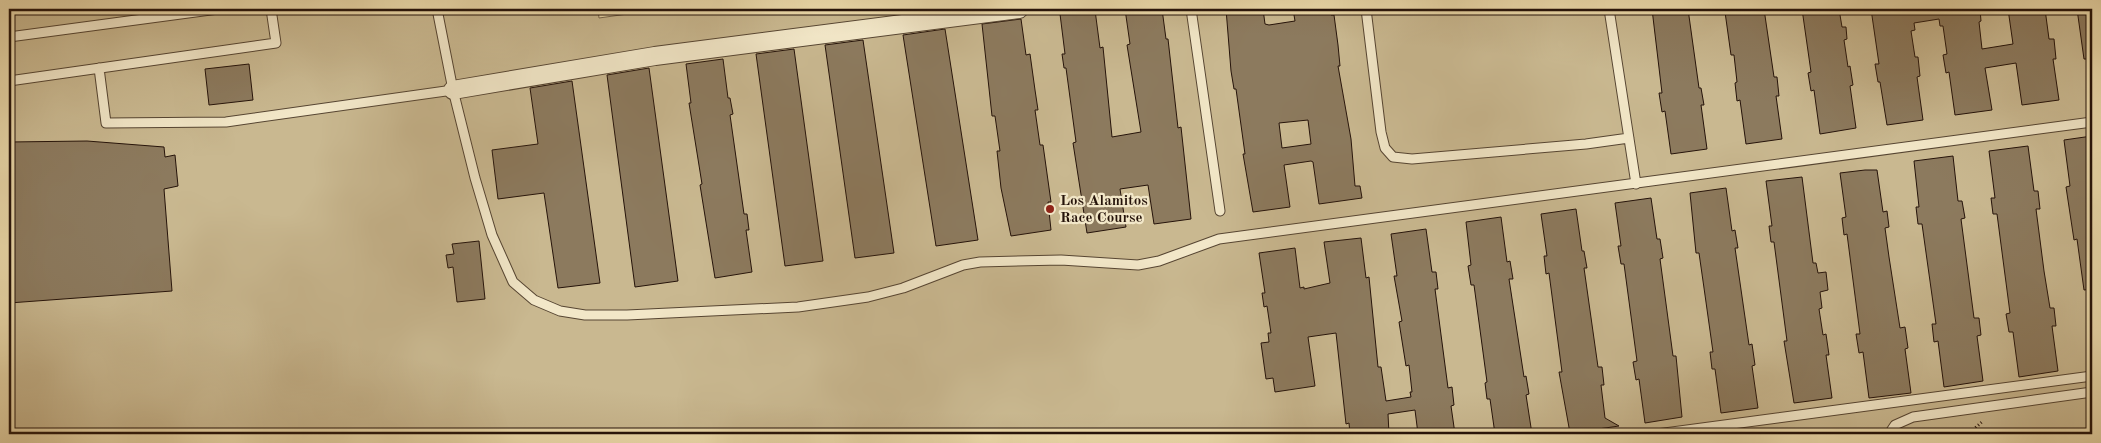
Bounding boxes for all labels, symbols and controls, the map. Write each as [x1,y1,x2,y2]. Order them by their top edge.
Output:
place label: Los Alamitos Race Course [1060,194,1148,226]
marker: Los Alamitos Race Course [1044,203,1056,215]

